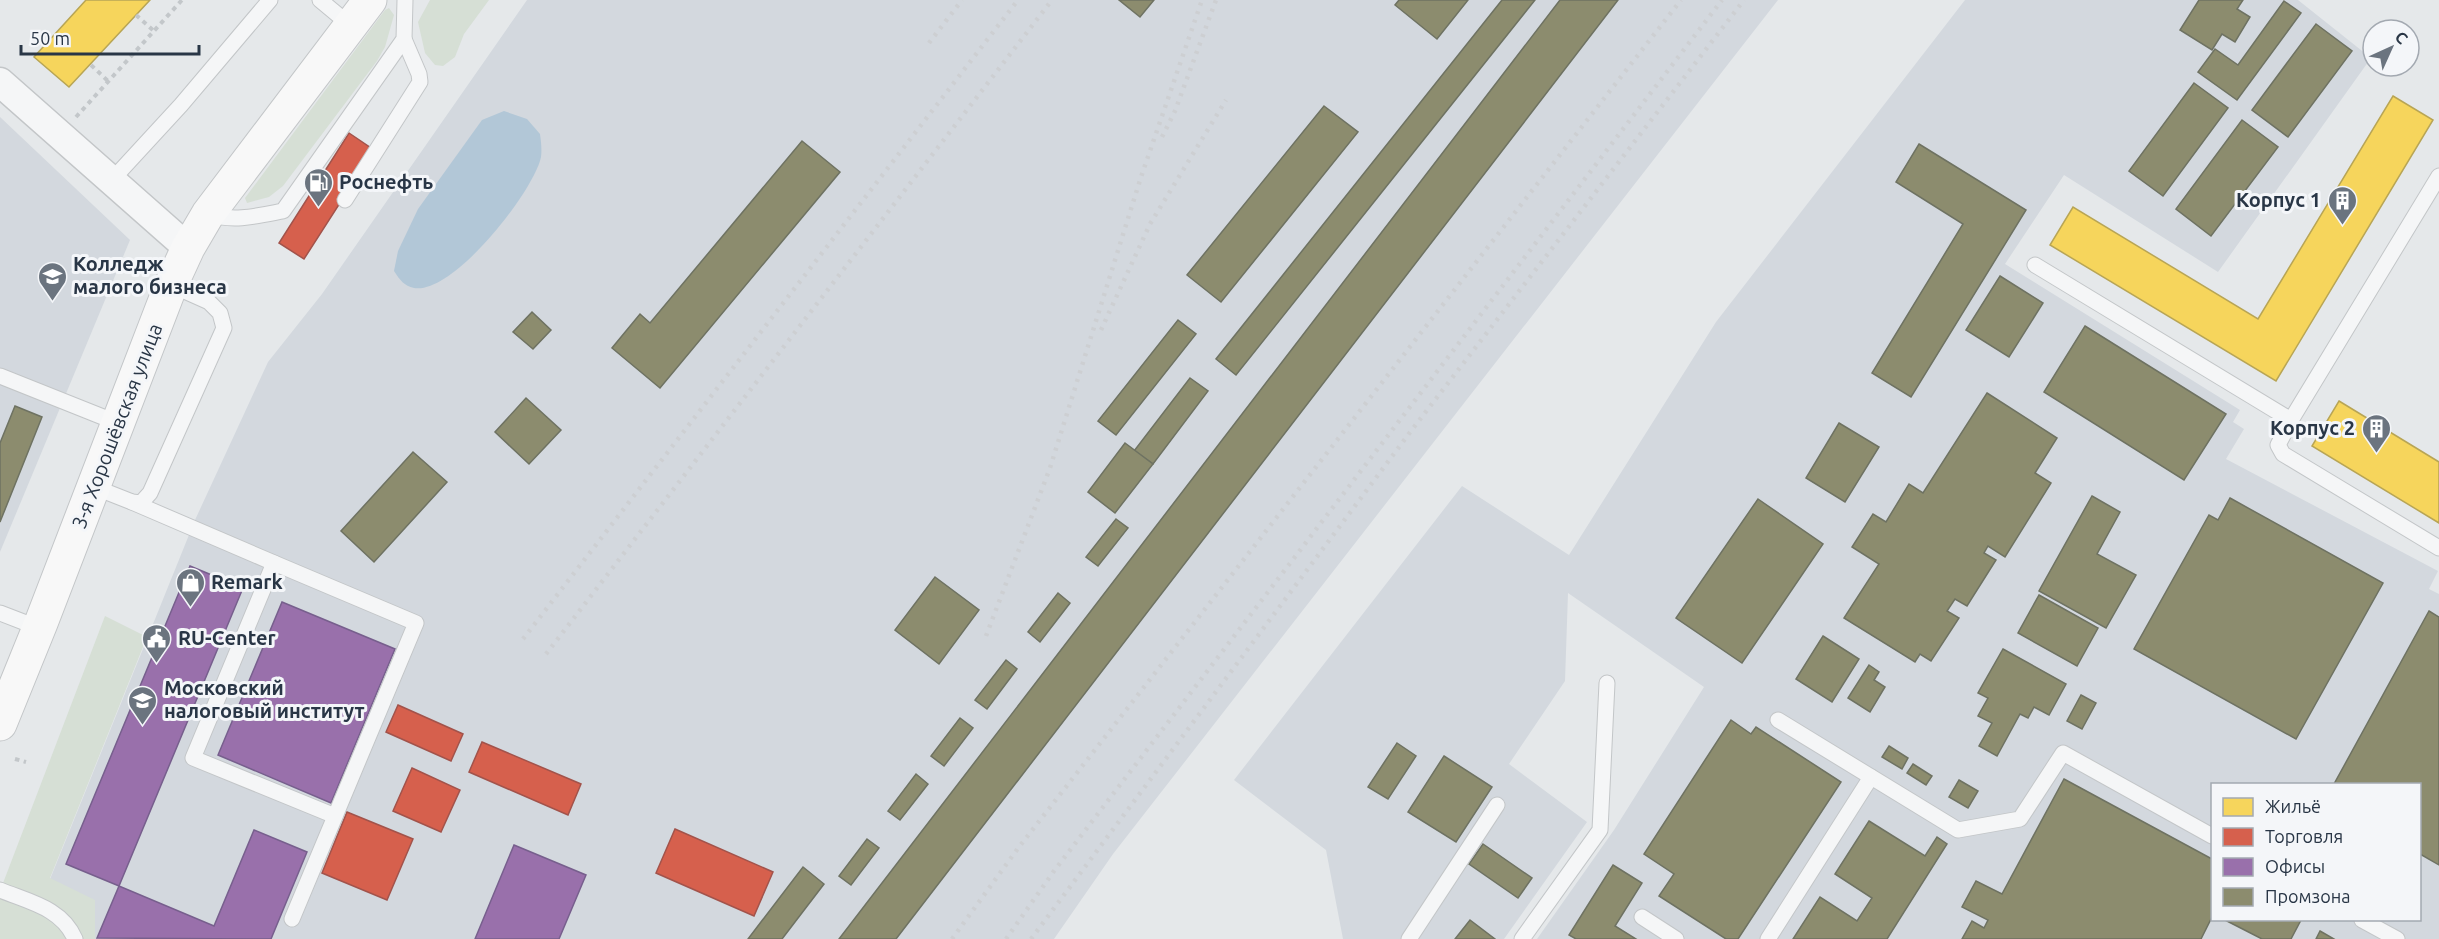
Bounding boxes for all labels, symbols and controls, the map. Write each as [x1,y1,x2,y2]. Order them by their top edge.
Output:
scale bar [21,18,200,56]
north arrow [2361,18,2421,78]
text: С [2392,27,2412,47]
text: 50 m [30,28,70,48]
fuel station icon: Роснефть [302,166,334,208]
place label: Роснефть [339,170,433,193]
building icon: Корпус 1 [2326,184,2358,226]
place label: Корпус 1 [2236,188,2321,211]
place label: Колледж малого бизнеса [73,252,227,298]
school or university icon: Колледж малого бизнеса [36,260,68,302]
street label: 3-я Хорошёвская улица [67,320,166,532]
building icon: Корпус 2 [2360,412,2392,454]
place label: Корпус 2 [2270,416,2355,439]
shop icon: Remark [174,566,206,608]
place label: Remark [211,570,283,593]
public building icon: RU-Center [141,622,173,664]
place label: RU-Center [178,626,277,649]
place label: Московский налоговый институт [164,676,365,722]
school or university icon: Московский налоговый институт [127,684,159,726]
legend [2211,783,2421,921]
text: Жильё [2265,796,2321,816]
text: Торговля [2265,826,2343,846]
text: Офисы [2265,856,2325,876]
text: Промзона [2265,886,2350,906]

